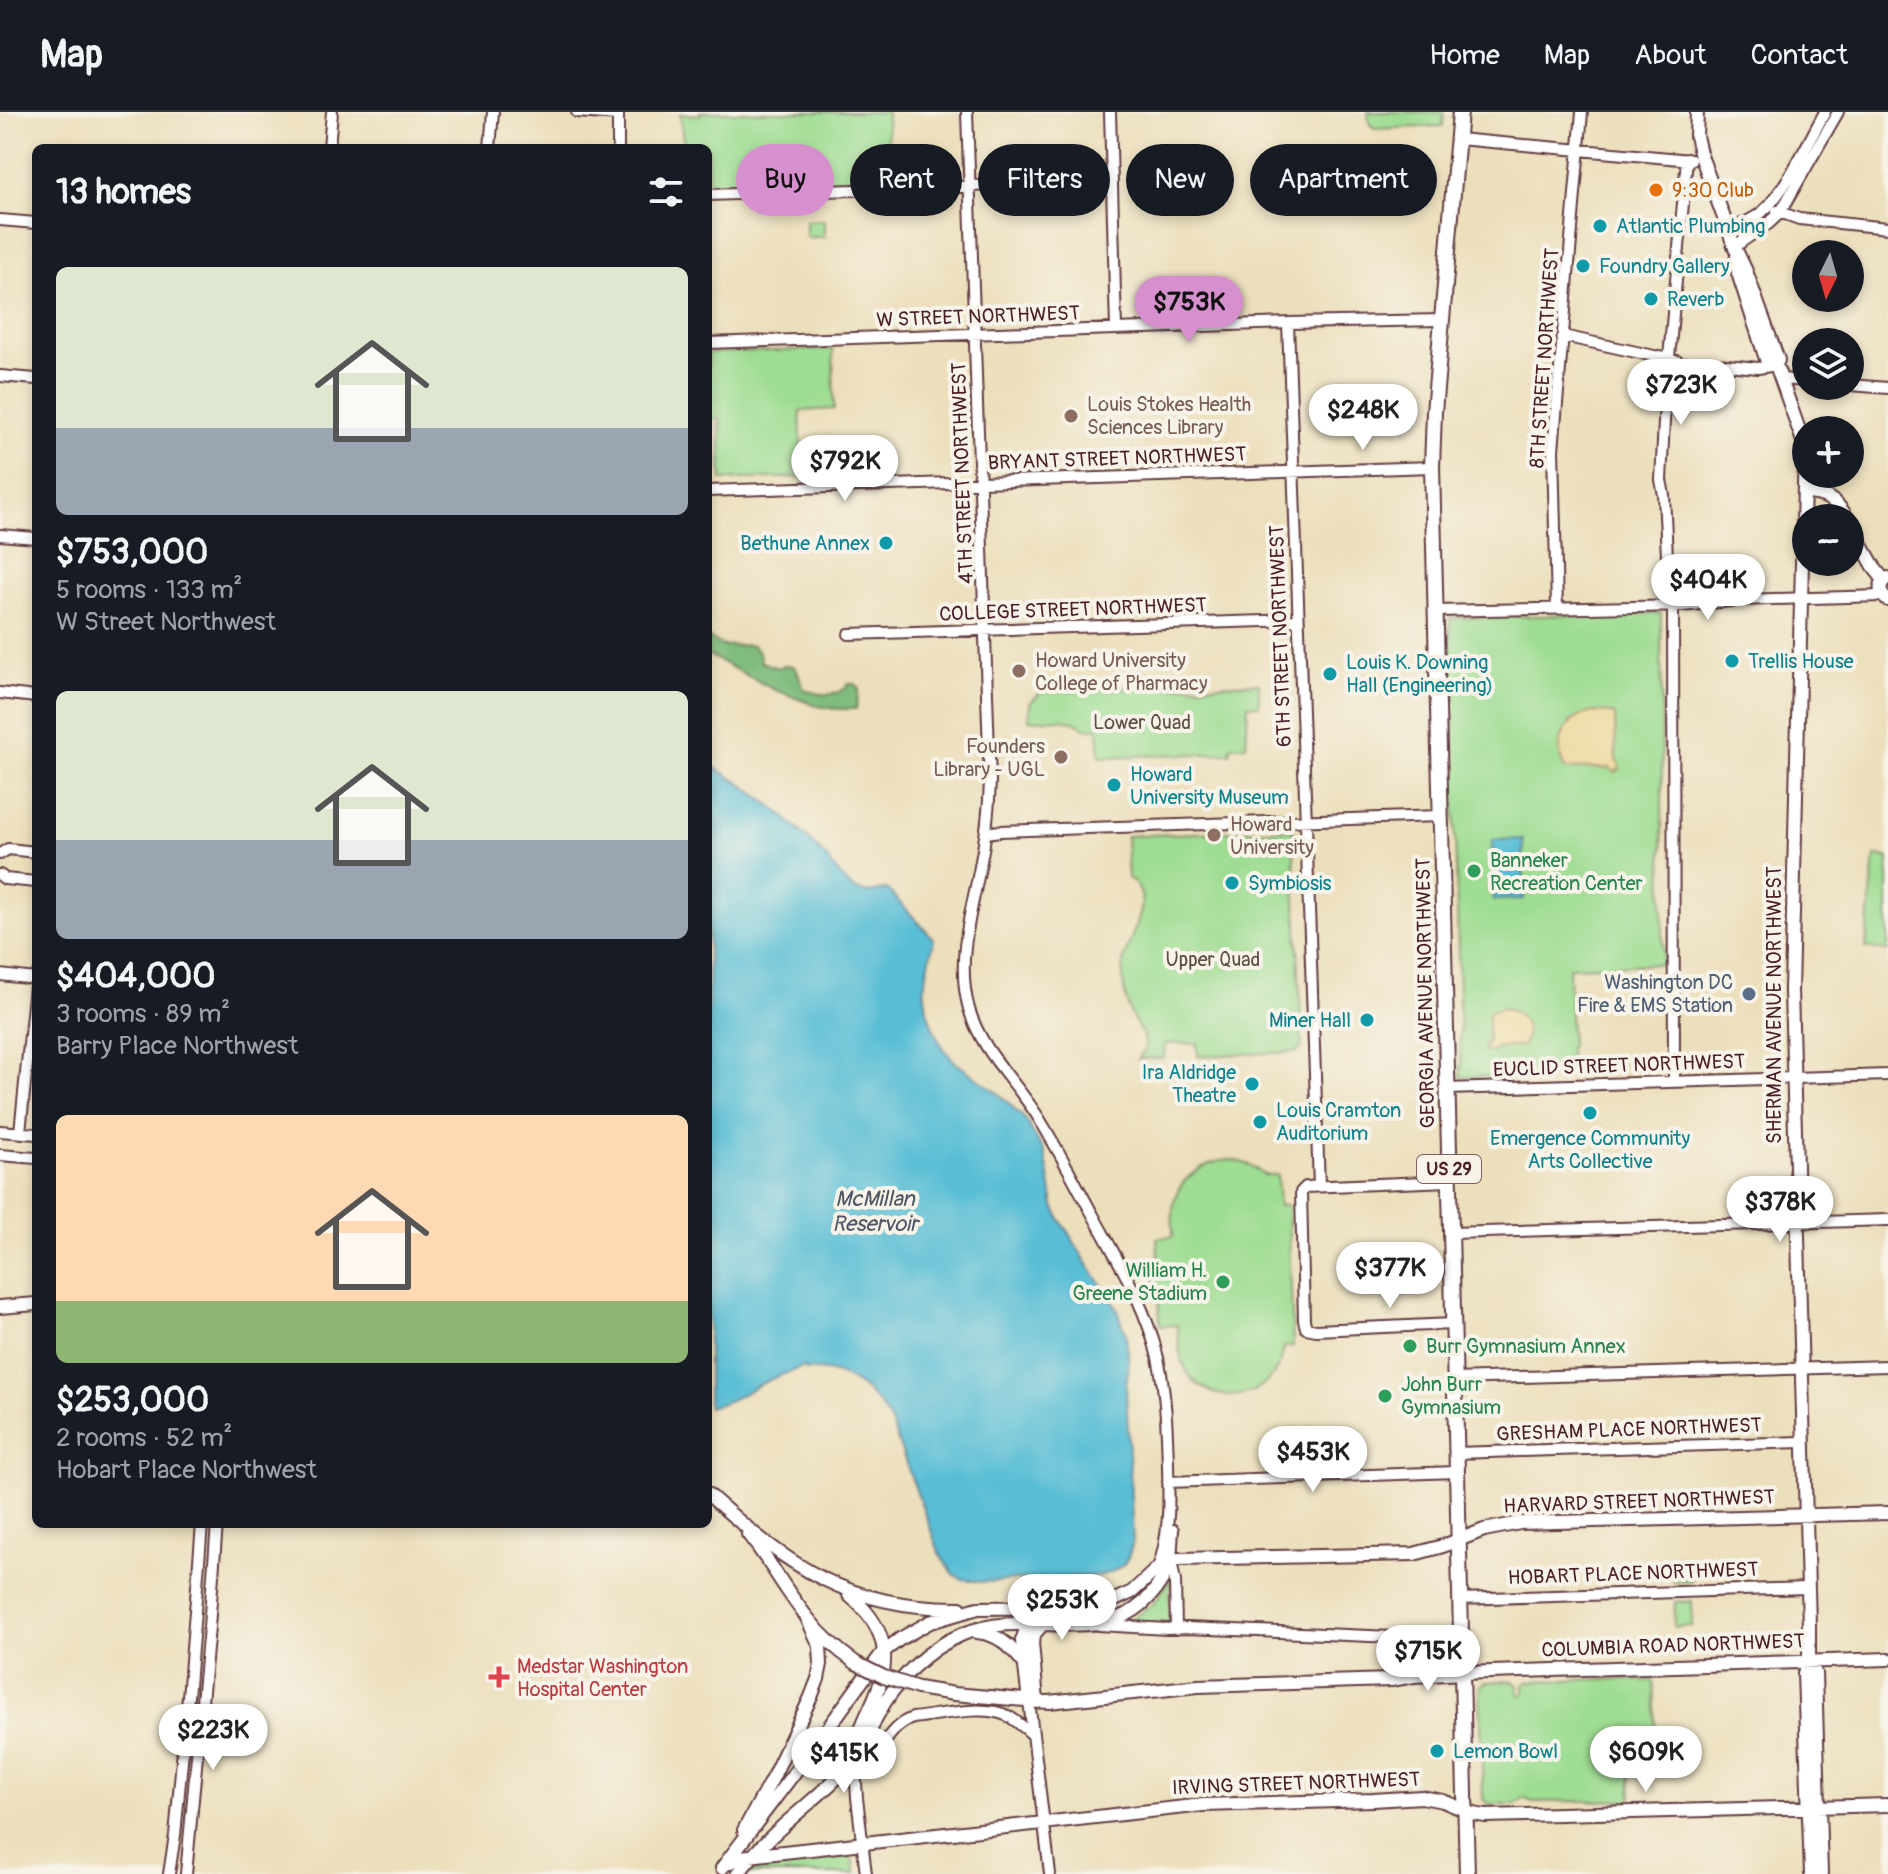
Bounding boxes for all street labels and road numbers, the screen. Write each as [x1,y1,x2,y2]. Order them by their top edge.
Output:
street label: 8TH STREET NORTHWEST [1524,247,1565,469]
street label: W STREET NORTHWEST [876,300,1080,333]
street label: 4TH STREET NORTHWEST [946,362,979,584]
street label: BRYANT STREET NORTHWEST [987,441,1247,476]
street label: 6TH STREET NORTHWEST [1264,525,1297,747]
street label: COLLEGE STREET NORTHWEST [939,592,1207,627]
street label: GEORGIA AVENUE NORTHWEST [1411,857,1440,1129]
street label: SHERMAN AVENUE NORTHWEST [1762,866,1787,1144]
street label: EUCLID STREET NORTHWEST [1493,1049,1745,1082]
road number: US 29 [1417,1155,1481,1183]
street label: GRESHAM PLACE NORTHWEST [1496,1412,1762,1447]
street label: HARVARD STREET NORTHWEST [1503,1484,1775,1519]
street label: HOBART PLACE NORTHWEST [1507,1557,1759,1590]
street label: COLUMBIA ROAD NORTHWEST [1541,1628,1805,1663]
street label: IRVING STREET NORTHWEST [1171,1767,1421,1800]

